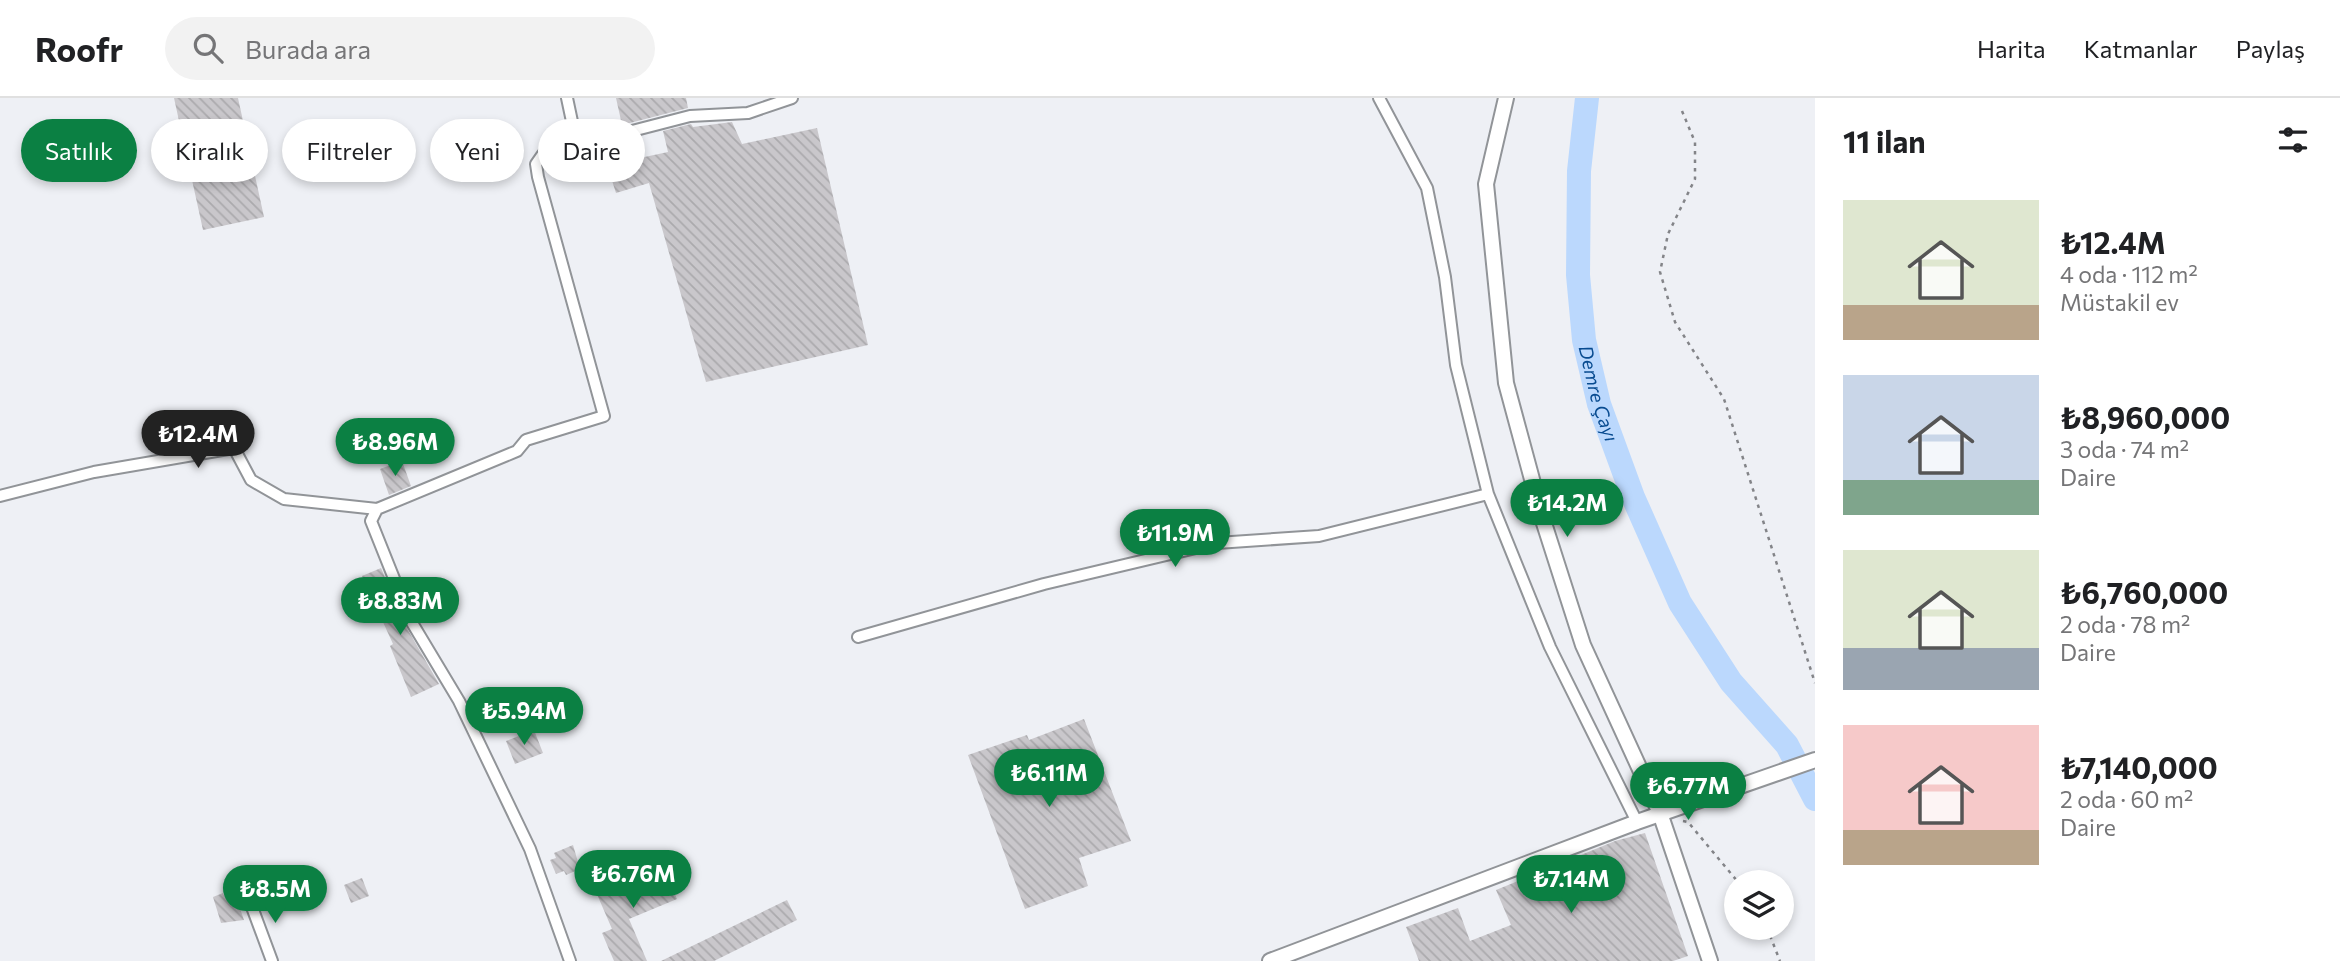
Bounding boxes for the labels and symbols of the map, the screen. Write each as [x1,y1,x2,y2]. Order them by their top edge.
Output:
water label: Demre Çayı [1575,343,1624,444]
pin: ₺12.4M [141,410,255,470]
pin: ₺8.96M [338,418,452,478]
pin: ₺14.2M [1510,480,1624,539]
pin: ₺11.9M [1118,510,1232,569]
pin: ₺8.83M [343,578,457,637]
pin: ₺5.94M [467,688,581,747]
pin: ₺6.11M [992,750,1106,809]
pin: ₺6.77M [1631,762,1745,822]
pin: ₺6.76M [576,850,690,910]
pin: ₺7.14M [1514,856,1628,915]
pin: ₺8.5M [226,866,324,925]

